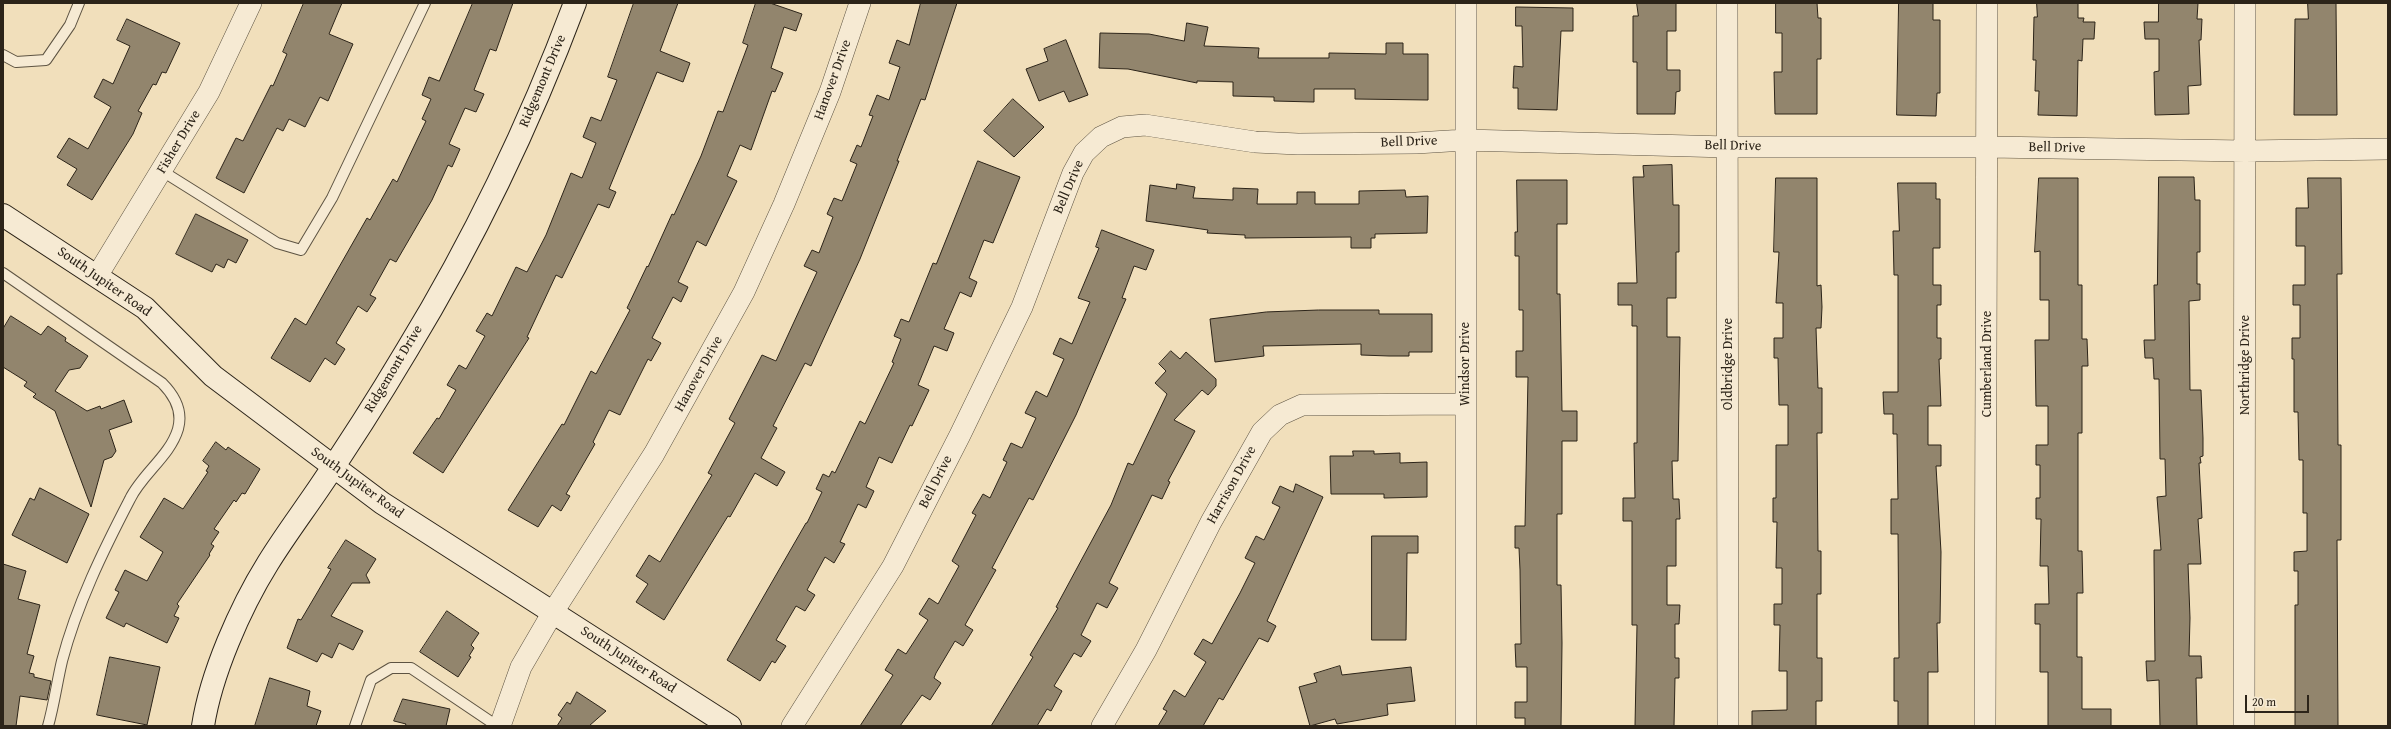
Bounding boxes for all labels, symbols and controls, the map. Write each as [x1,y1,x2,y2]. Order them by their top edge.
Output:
street label: Ridgemont Drive [516,32,570,130]
street label: Hanover Drive [811,38,855,122]
street label: Fisher Drive [154,107,204,177]
street label: Bell Drive [1380,133,1438,151]
street label: Bell Drive [1704,137,1762,155]
street label: Bell Drive [2028,139,2086,157]
street label: Bell Drive [1050,158,1088,216]
street label: South Jupiter Road [54,243,154,321]
street label: Cumberland Drive [1979,311,1995,417]
street label: Northridge Drive [2237,315,2253,415]
street label: Oldbridge Drive [1720,318,1736,410]
street label: Ridgemont Drive [361,322,427,416]
street label: Windsor Drive [1457,322,1473,406]
street label: Hanover Drive [671,333,727,415]
street label: Harrison Drive [1204,443,1260,527]
street label: South Jupiter Road [307,444,407,522]
street label: Bell Drive [916,453,956,511]
street label: South Jupiter Road [577,623,679,697]
scale bar [2247,687,2311,713]
text: 20 m [2252,693,2276,710]

